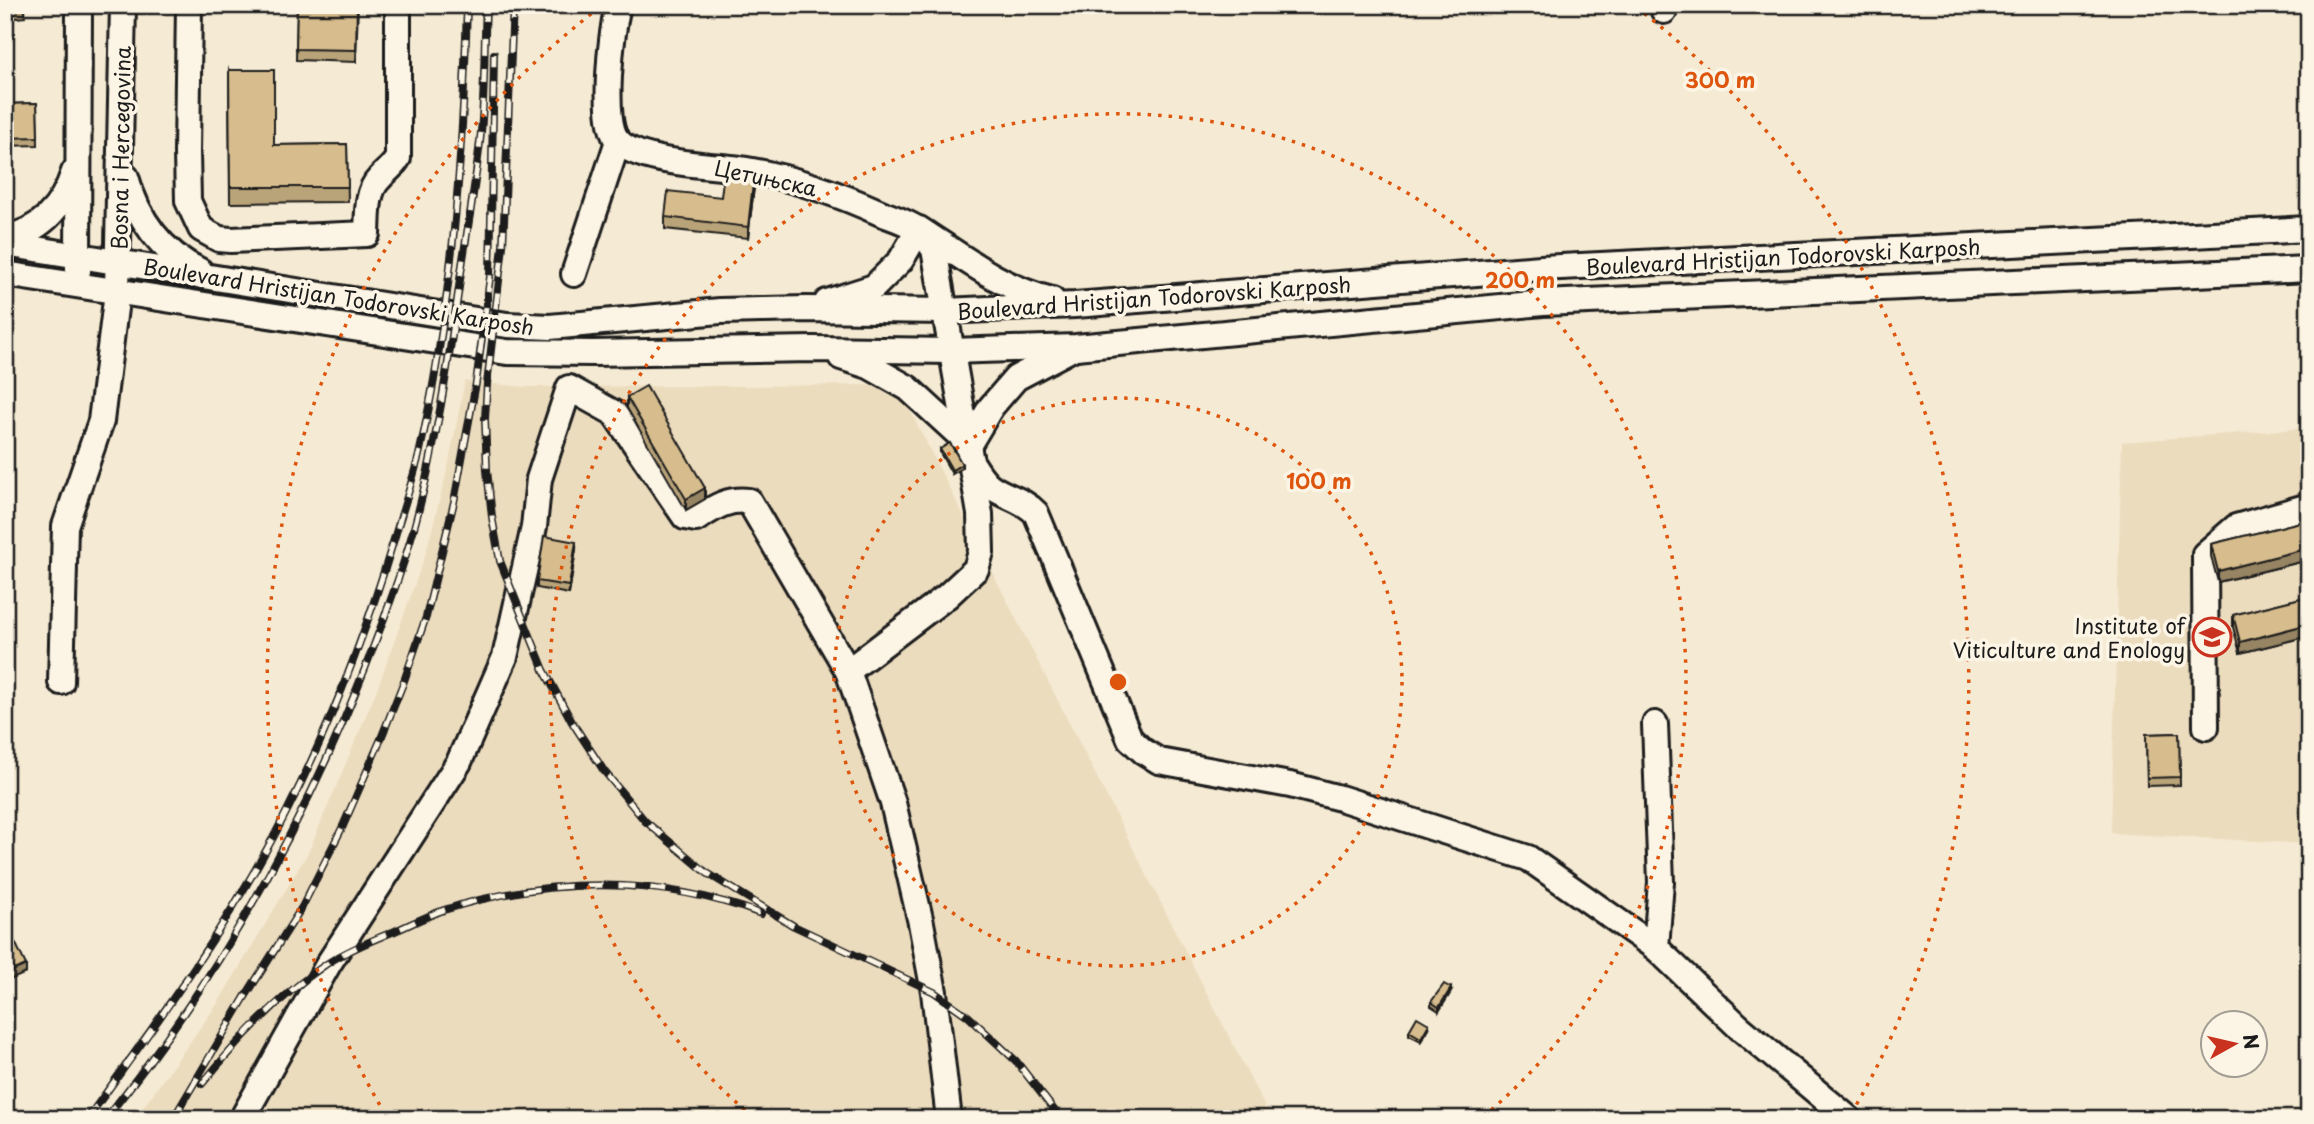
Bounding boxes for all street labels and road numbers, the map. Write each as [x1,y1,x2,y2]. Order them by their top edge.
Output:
street label: Bosna i Hercegovina [102,46,138,250]
street label: Цетињска [712,151,820,203]
street label: Boulevard Hristijan Todorovski Karposh [1585,230,1981,282]
street label: Boulevard Hristijan Todorovski Karposh [141,249,537,343]
street label: Boulevard Hristijan Todorovski Karposh [956,267,1352,327]

